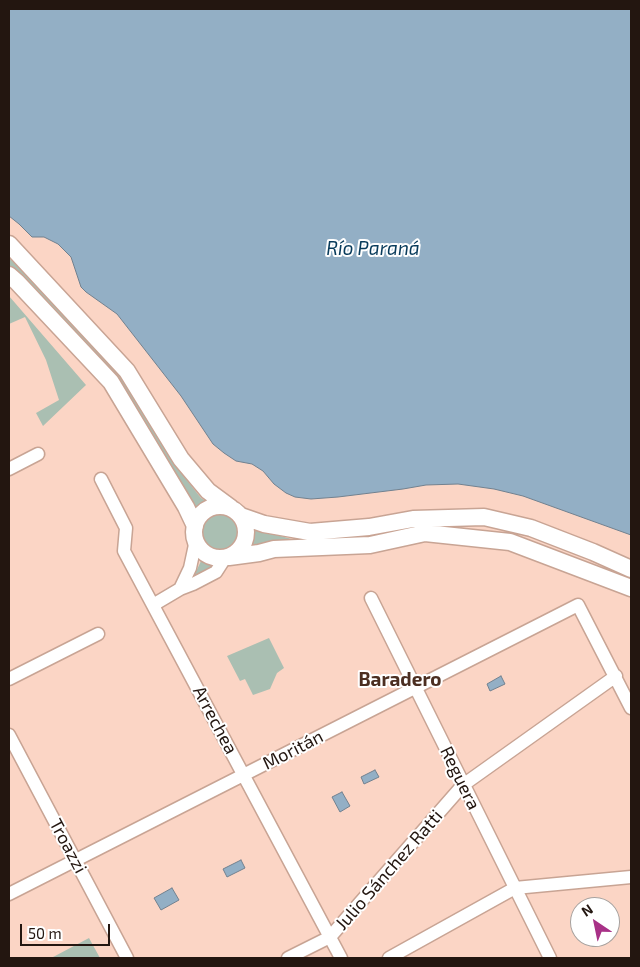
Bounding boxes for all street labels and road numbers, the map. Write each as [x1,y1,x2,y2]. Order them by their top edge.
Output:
street label: Arrechea [188,682,242,758]
street label: Moritán [259,726,327,774]
street label: Reguera [435,743,485,813]
street label: Julio Sánchez Ratti [331,805,447,935]
street label: Troazzi [45,815,91,877]

